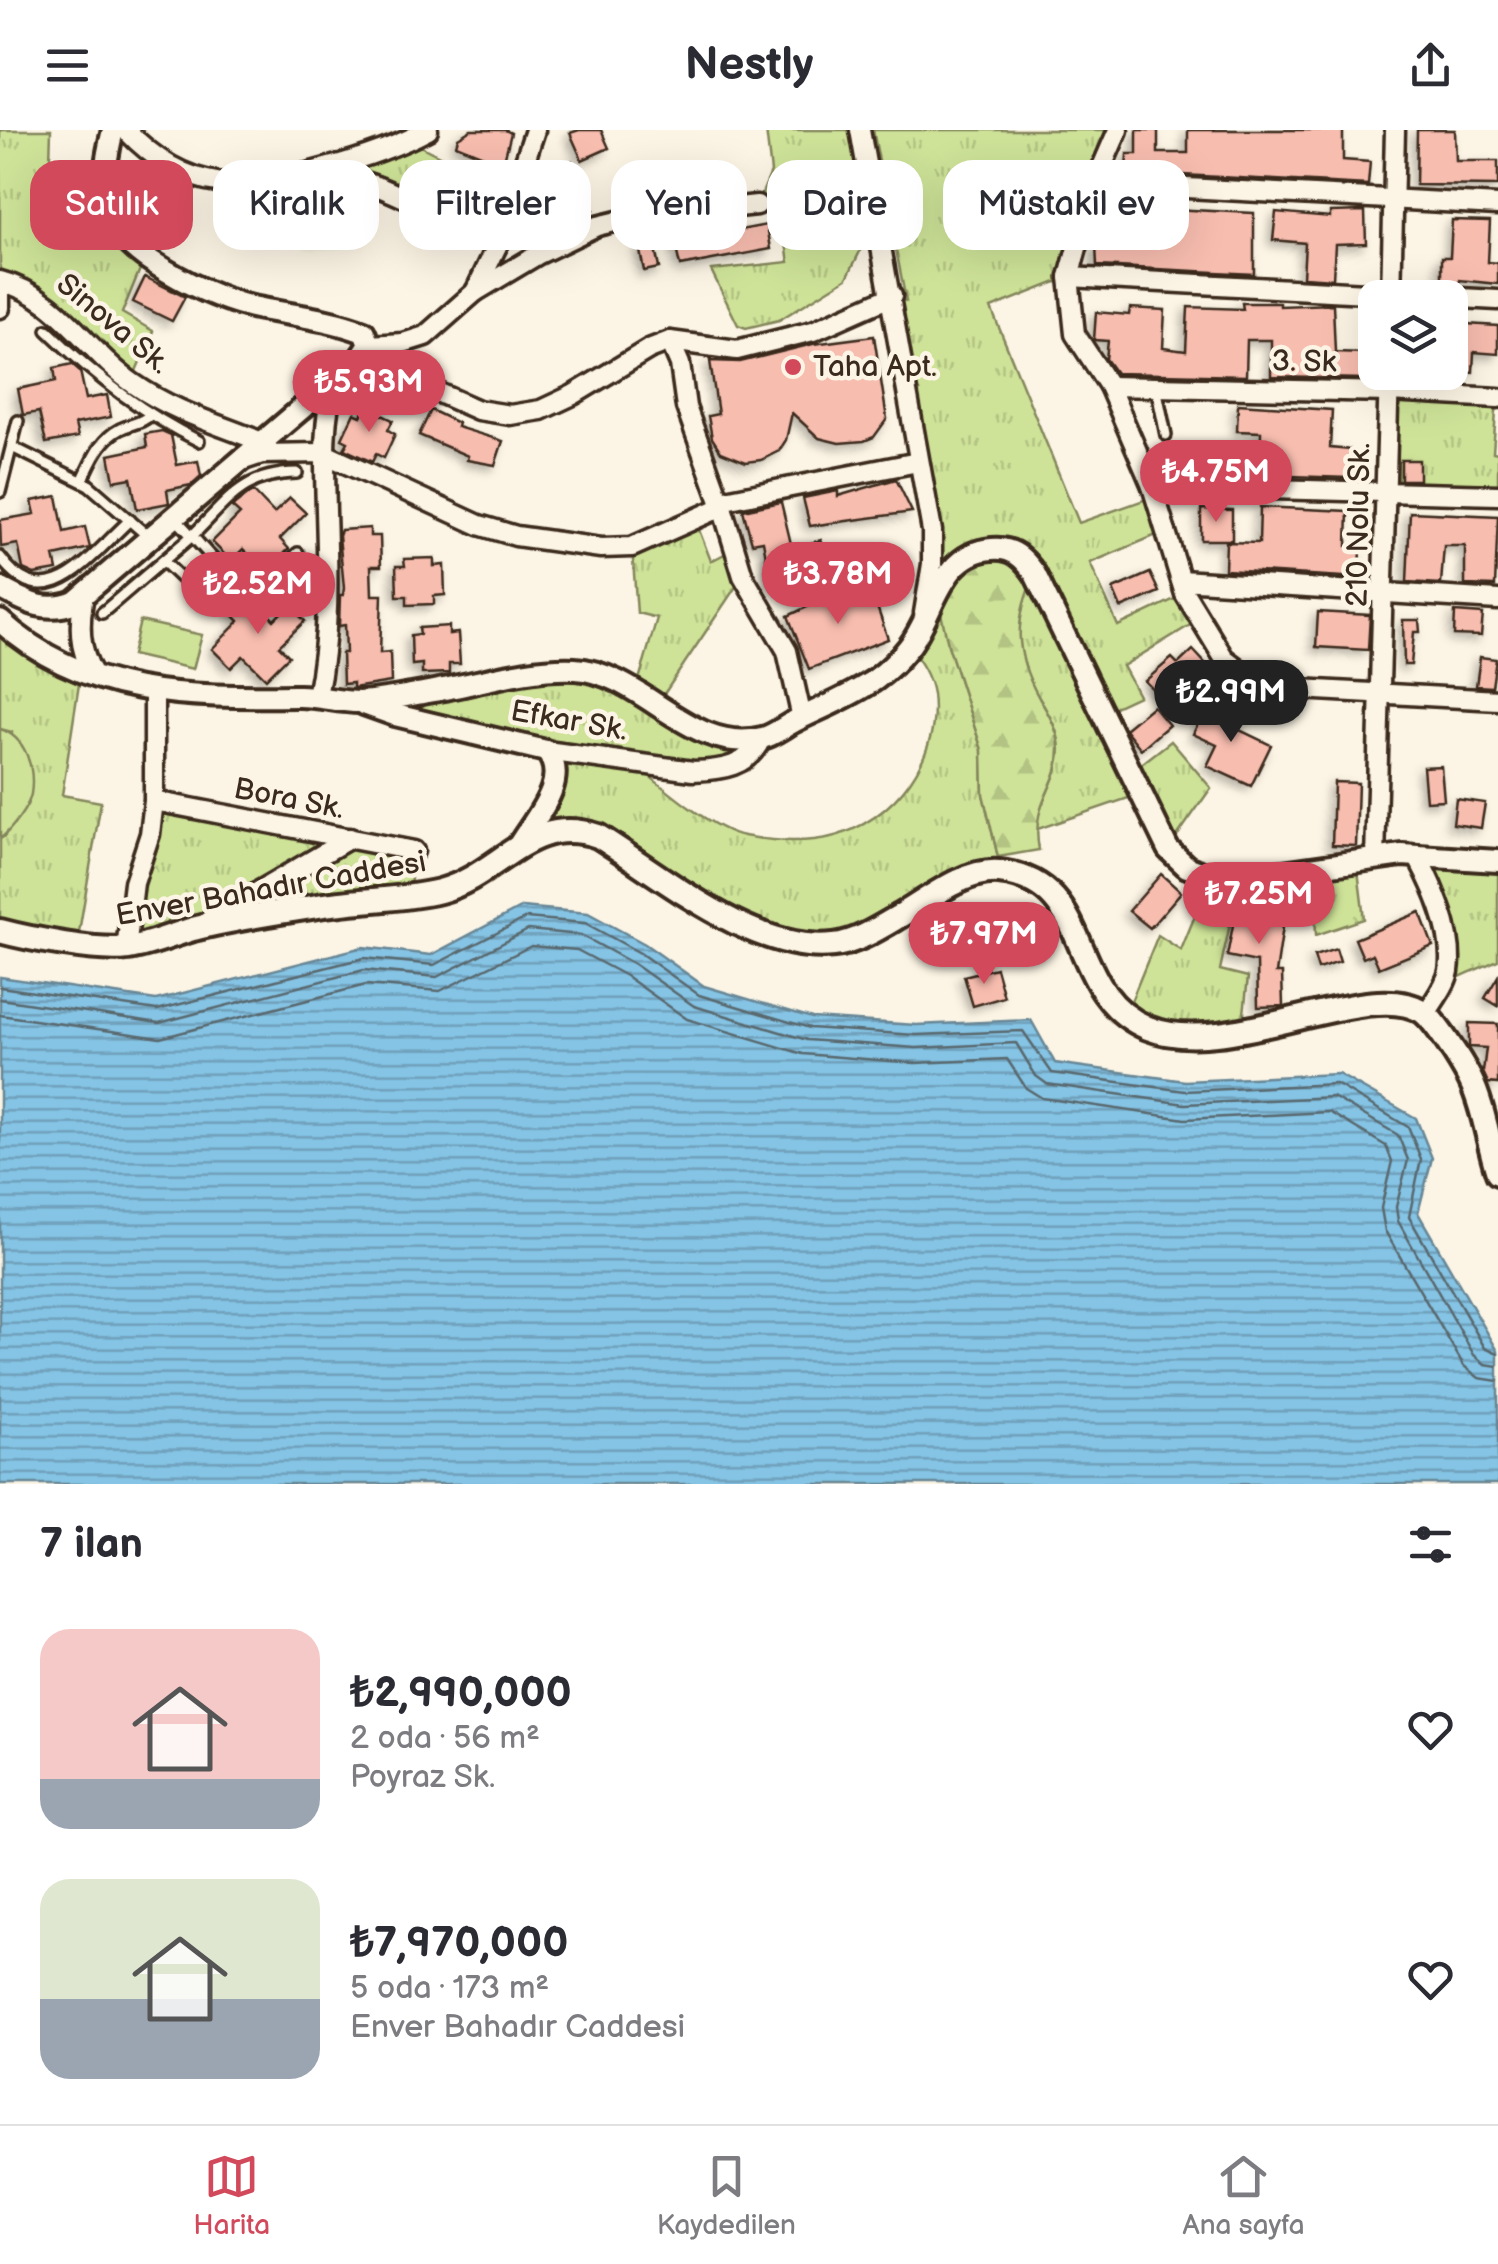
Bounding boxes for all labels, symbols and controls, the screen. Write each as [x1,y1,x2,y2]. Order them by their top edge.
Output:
icon: menu [40,38,95,93]
text: Nestly [685,38,813,93]
icon: share [1403,38,1458,93]
chip: Satılık [30,160,193,250]
chip: Kiralık [213,160,379,250]
chip: Filtreler [399,160,591,250]
chip: Yeni [611,160,747,250]
chip: Daire [767,160,923,250]
chip: Müstakil ev [943,160,1189,250]
street label: Sinova Sk. [49,266,177,382]
map controls [1358,280,1468,390]
button: layers [1358,280,1468,390]
street label: 3. Sk [1271,343,1337,381]
place label: Taha Apt. [813,349,937,385]
pin: ₺5.93M [288,350,450,435]
marker: Taha Apt. [782,356,804,378]
text: ₺5.93M [315,363,423,402]
pin: ₺4.75M [1135,440,1297,525]
street label: 210 Nolu Sk. [1340,442,1378,608]
text: ₺4.75M [1162,453,1270,492]
pin: ₺3.78M [757,542,919,627]
pin: ₺2.52M [177,552,339,637]
text: ₺3.78M [784,555,892,594]
text: ₺2.52M [203,565,313,604]
pin: ₺2.99M [1150,660,1312,745]
text: ₺2.99M [1176,673,1286,712]
street label: Efkar Sk. [508,693,630,749]
street label: Bora Sk. [231,771,347,827]
street label: Enver Bahadır Caddesi [113,844,429,934]
pin: ₺7.25M [1178,862,1340,947]
text: ₺7.25M [1205,875,1313,914]
pin: ₺7.97M [903,902,1065,987]
text: ₺7.97M [930,915,1038,954]
icon: filters [1403,1517,1458,1572]
text: 7 ilan [40,1519,143,1570]
text: ₺2,990,000 [350,1668,572,1719]
icon: home [120,1669,240,1789]
icon: heart [1403,1702,1458,1757]
text: 2 oda · 56 m² [350,1719,540,1758]
text: Poyraz Sk. [350,1758,495,1797]
text: ₺7,970,000 [350,1918,568,1969]
icon: home [120,1919,240,2039]
icon: heart [1403,1952,1458,2007]
text: 5 oda · 173 m² [350,1969,549,2008]
text: Enver Bahadır Caddesi [350,2008,685,2047]
tab: Harita [193,2149,270,2242]
tab: Kaydedilen [657,2149,796,2242]
tab: Ana sayfa [1183,2149,1305,2242]

